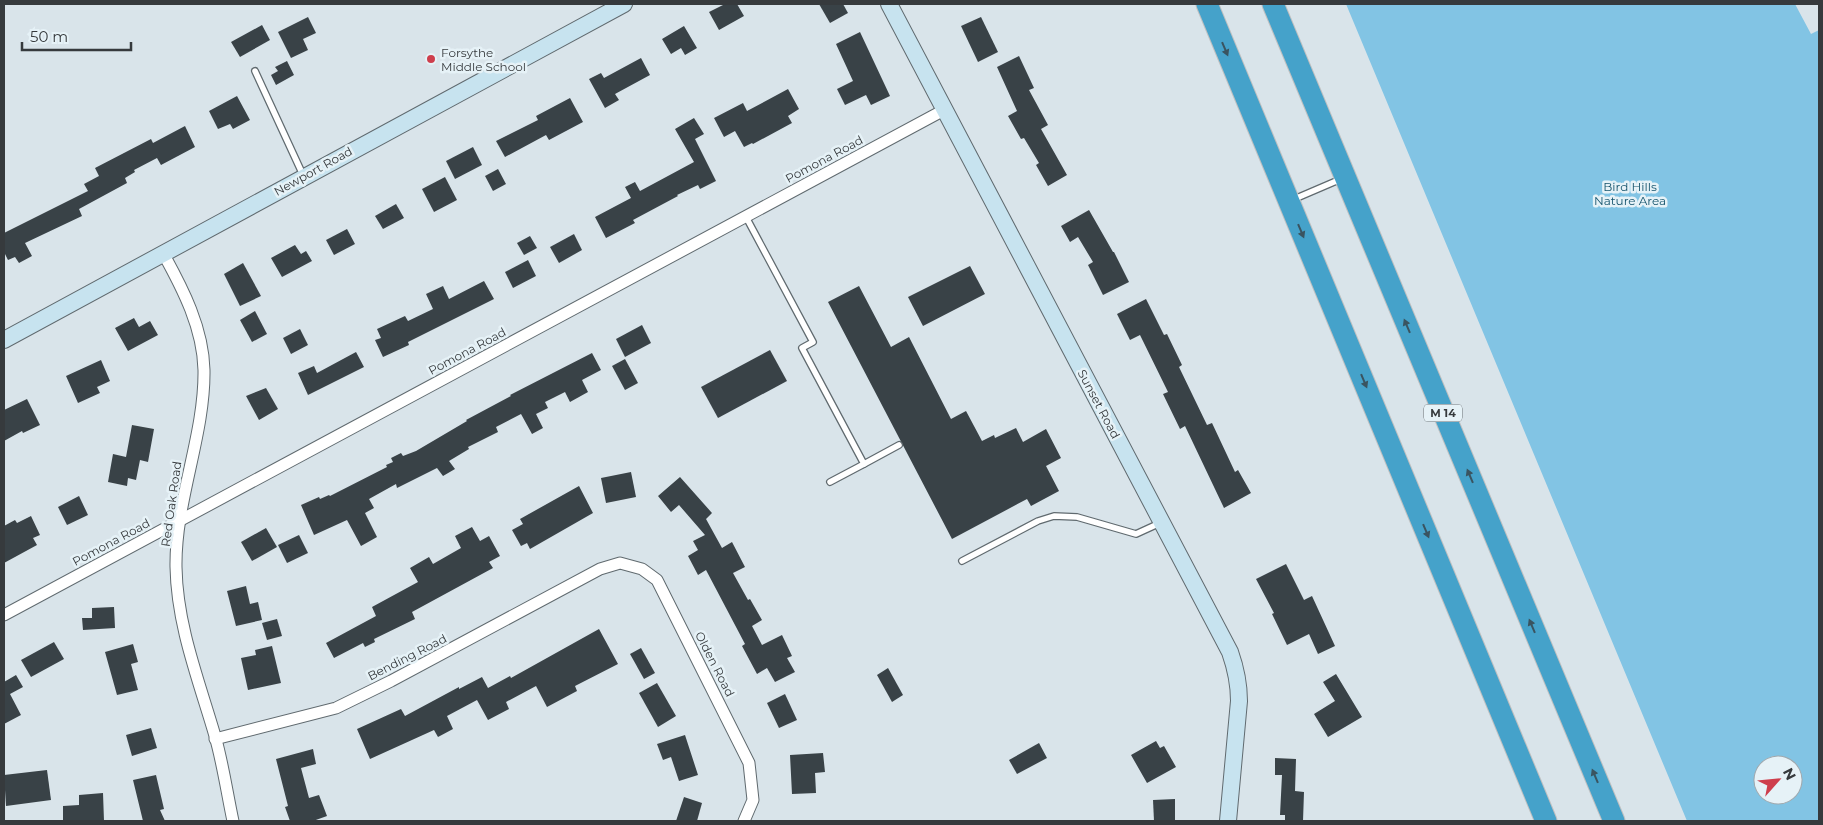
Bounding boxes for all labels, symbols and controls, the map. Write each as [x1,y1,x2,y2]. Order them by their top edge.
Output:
scale bar [22,20,131,52]
text: 50 m [30,27,68,46]
one-way arrow [1222,42,1230,56]
place label: Forsythe Middle School [441,45,526,74]
marker: Forsythe Middle School [425,53,437,65]
street label: Pomona Road [783,132,865,186]
street label: Newport Road [271,143,355,199]
park label: Bird Hills Nature Area [1594,179,1666,208]
one-way arrow [1298,224,1306,238]
one-way arrow [1403,319,1411,333]
street label: Pomona Road [426,324,508,378]
street label: Sunset Road [1075,367,1123,441]
one-way arrow [1360,374,1368,388]
road number: M 14 [1424,404,1462,422]
street label: Red Oak Road [158,460,184,548]
one-way arrow [1465,469,1473,483]
street label: Pomona Road [70,515,152,569]
one-way arrow [1422,524,1430,539]
one-way arrow [1528,619,1536,633]
street label: Olden Road [692,629,738,699]
street label: Bending Road [365,631,449,683]
north arrow [1753,755,1803,805]
text: N [1779,765,1800,783]
one-way arrow [1591,768,1599,783]

